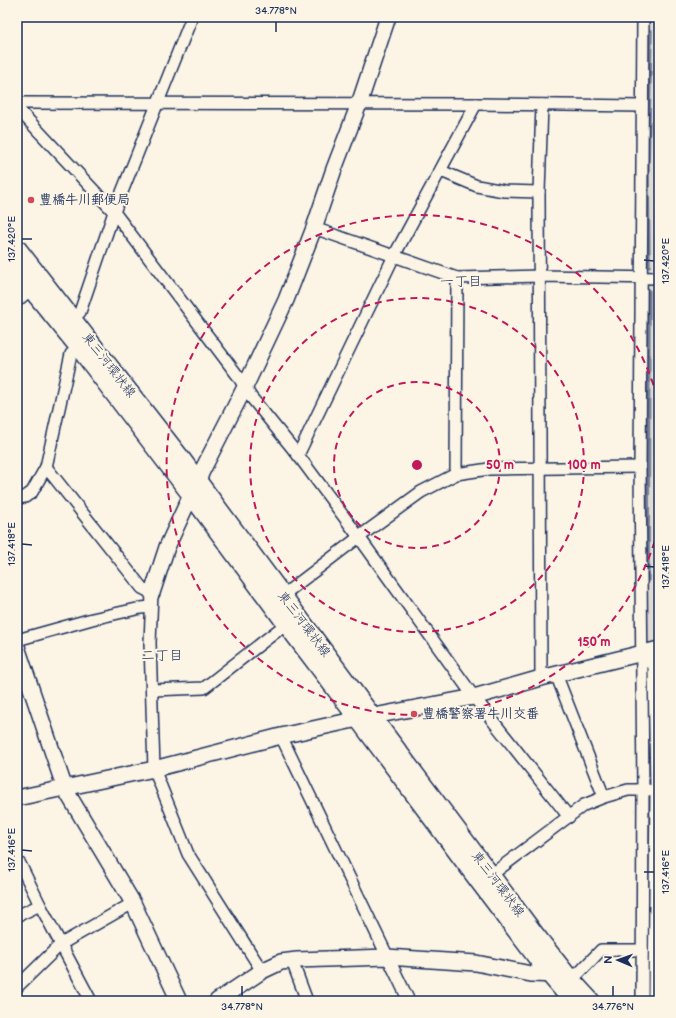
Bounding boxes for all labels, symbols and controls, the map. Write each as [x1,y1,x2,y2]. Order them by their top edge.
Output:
text: 34.778°N [255,5,297,17]
place label: 豊橋牛川郵便局 [39,192,130,208]
marker: 豊橋牛川郵便局 [26,195,36,205]
text: 137.420°E [6,216,18,262]
text: 137.420°E [660,238,672,284]
district label: 一丁目 [440,273,482,290]
street label: 東三河環状線 [79,329,140,401]
centre of rings [410,458,424,472]
text: 50 m [486,458,514,473]
text: 100 m [567,458,601,473]
text: 137.418°E [6,522,18,566]
text: 137.418°E [660,545,672,589]
street label: 東三河環状線 [274,588,334,661]
text: 150 m [578,635,610,650]
district label: 二丁目 [141,647,183,664]
place label: 豊橋警察署牛川交番 [422,706,539,722]
marker: 豊橋警察署牛川交番 [409,709,419,719]
text: 137.416°E [6,828,18,872]
street label: 東三河環状線 [468,848,528,921]
text: 137.416°E [660,850,672,894]
north arrow [598,940,638,980]
text: N [602,955,615,964]
text: 34.778°N [221,1001,263,1013]
text: 34.776°N [592,1001,634,1013]

